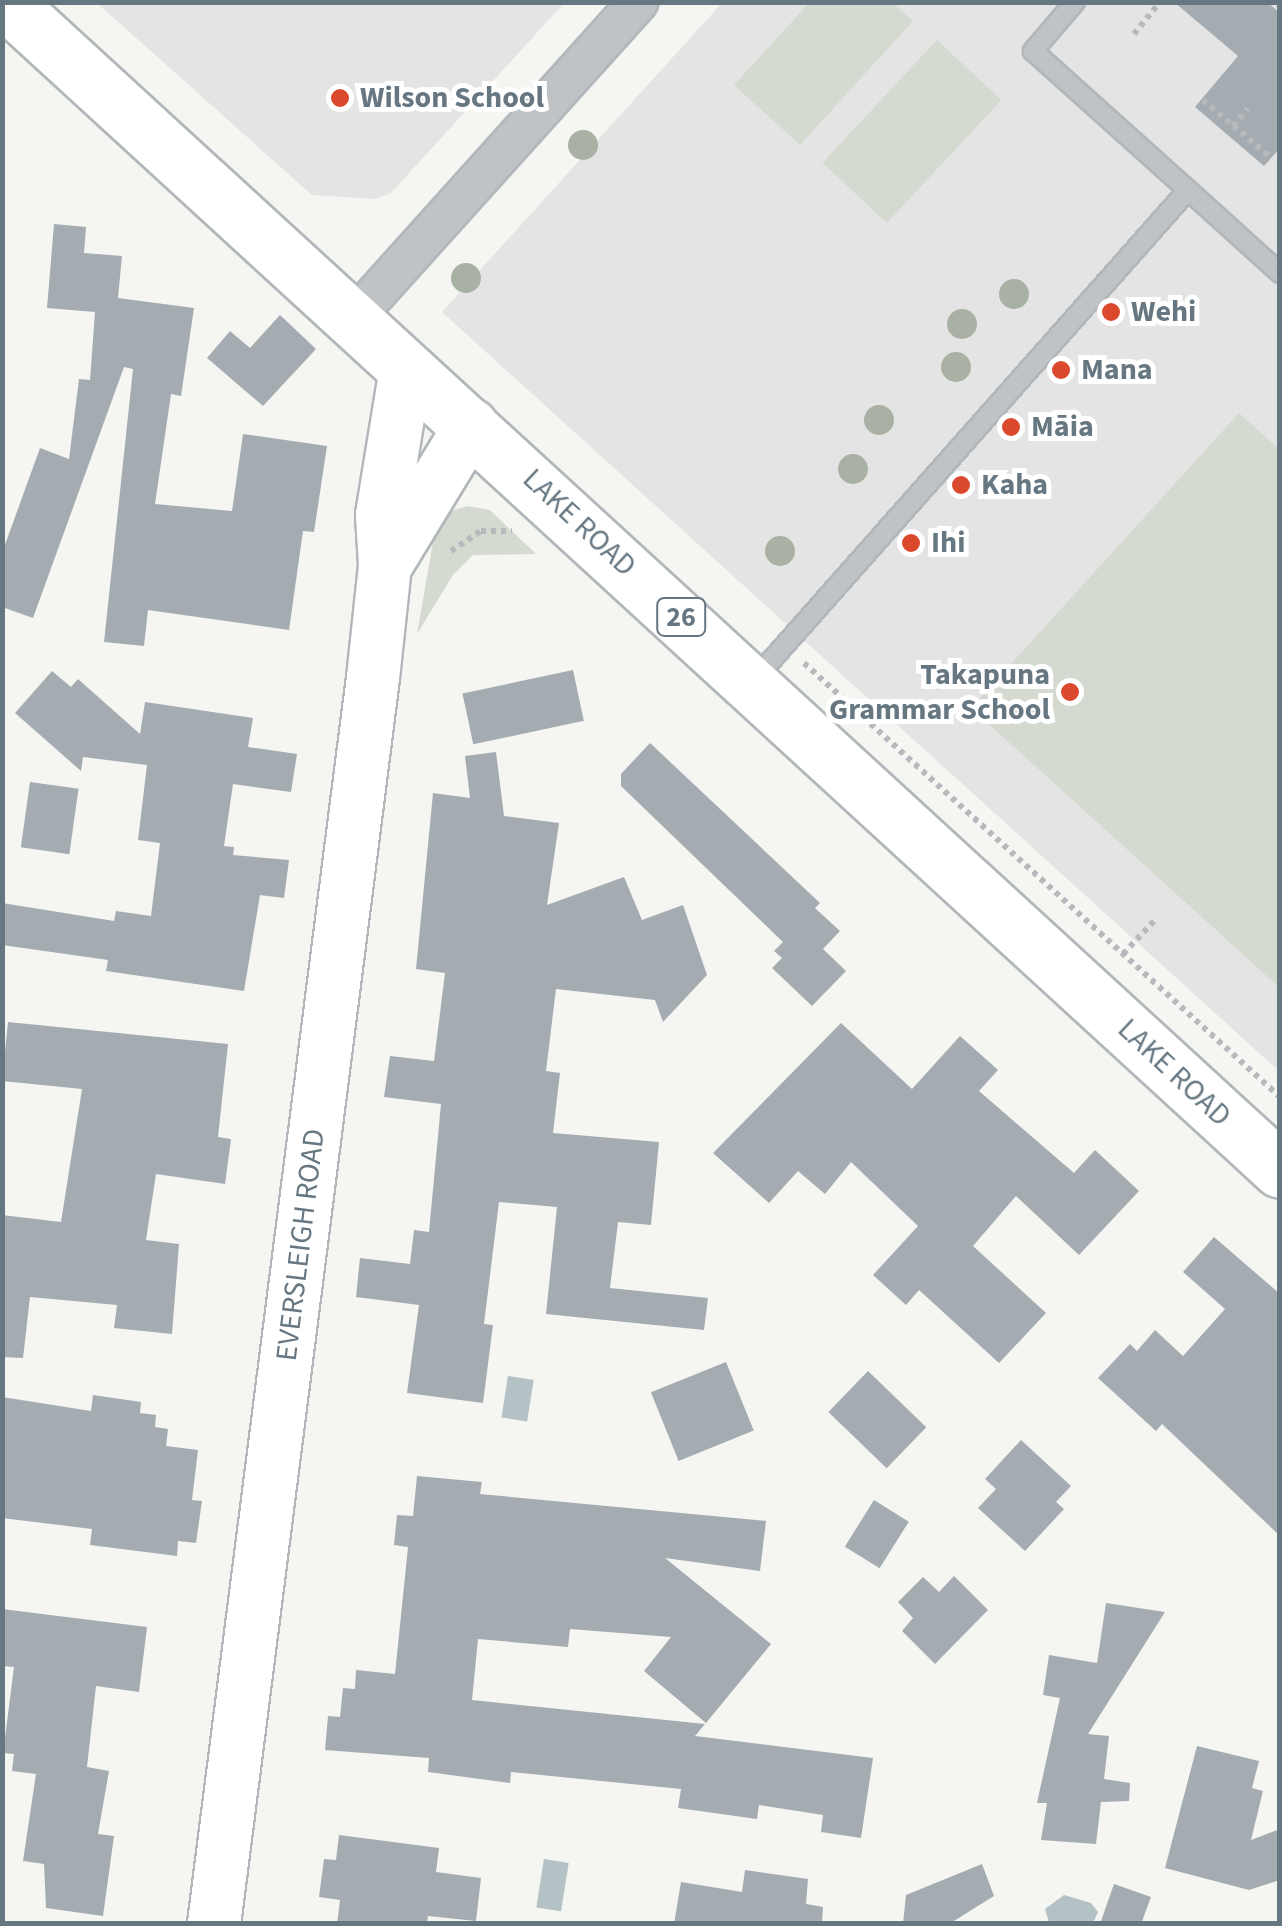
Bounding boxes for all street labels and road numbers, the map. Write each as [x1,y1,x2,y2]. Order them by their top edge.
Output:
street label: LAKE ROAD [515,462,643,584]
road number: 26 [656,594,706,640]
street label: LAKE ROAD [1110,1012,1238,1134]
street label: EVERSLEIGH ROAD [269,1127,333,1363]

